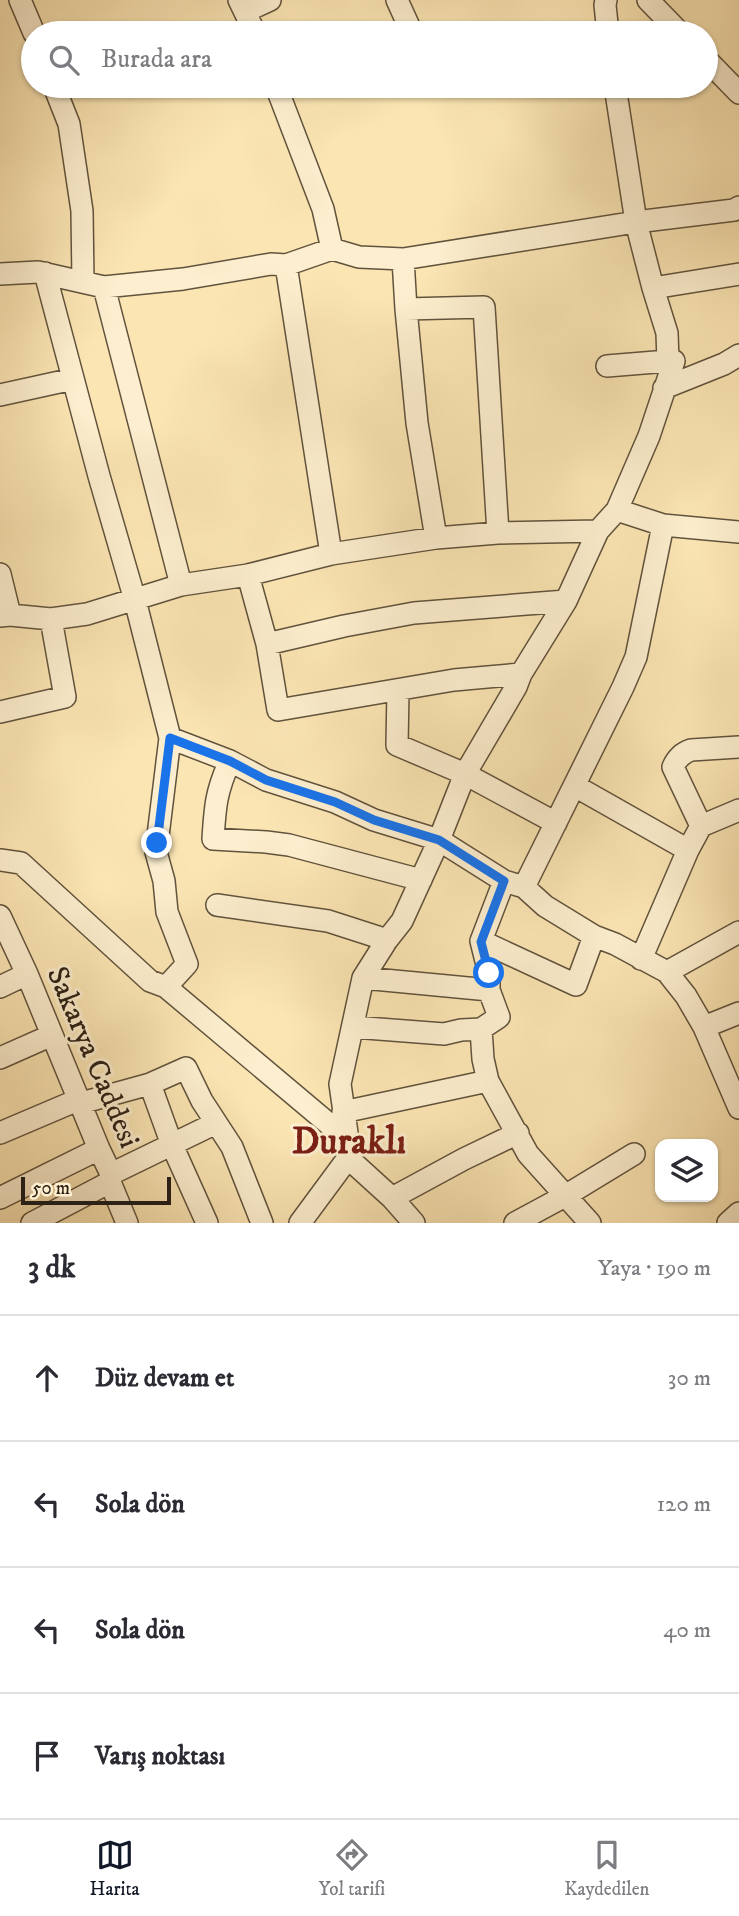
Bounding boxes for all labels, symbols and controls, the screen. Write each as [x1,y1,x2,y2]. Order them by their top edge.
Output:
search box [21,21,718,98]
icon: search [45,41,83,79]
text: Burada ara [101,43,212,76]
route end [141,827,172,858]
route start [473,957,504,988]
street label: Sakarya Caddesi [38,961,147,1154]
district label: Duraklı [292,1119,406,1166]
map controls [655,1139,718,1202]
button: layers [655,1139,718,1202]
scale bar [21,1174,172,1206]
text: 50 m [32,1177,70,1200]
text: 3 dk [28,1250,75,1287]
text: Yaya · 190 m [598,1254,711,1283]
icon: ahead [28,1359,66,1397]
text: Düz devam et [95,1362,234,1395]
text: 30 m [668,1364,711,1393]
icon: left [28,1485,66,1523]
text: Sola dön [95,1488,185,1521]
text: 120 m [657,1490,711,1519]
icon: left [28,1611,66,1649]
text: Sola dön [95,1614,185,1647]
text: 40 m [663,1616,711,1645]
icon: arrive [28,1737,66,1775]
text: Varış noktası [95,1740,225,1773]
tab: Harita [89,1836,140,1901]
tab: Yol tarifi [318,1836,385,1901]
tab: Kaydedilen [564,1836,650,1901]

